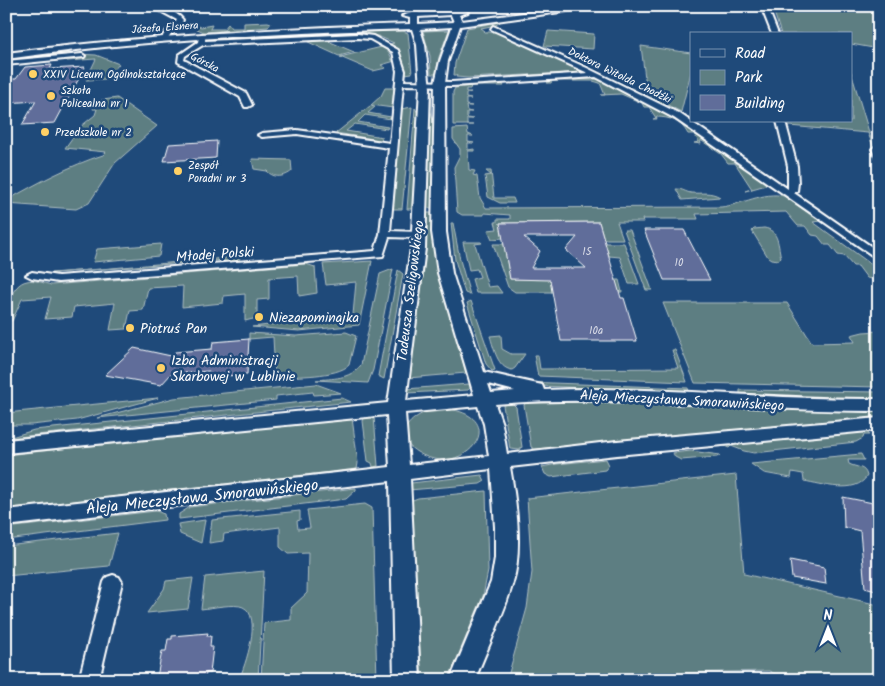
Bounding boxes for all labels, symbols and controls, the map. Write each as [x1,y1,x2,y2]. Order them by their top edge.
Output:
street label: Józefa Elsnera [131,17,199,39]
legend [690,32,852,122]
text: Road [735,42,766,66]
street label: Doktora Witolda Chodźki [565,43,675,109]
street label: Górska [187,48,222,78]
place label: XXIV Liceum Ogólnokształcące [43,66,186,84]
text: Park [735,66,763,90]
marker: XXIV Liceum Ogólnokształcące [27,68,39,80]
place label: Szkoła Policealna nr 1 [61,82,128,113]
marker: Szkoła Policealna nr 1 [45,90,57,102]
text: Building [735,92,785,116]
place label: Przedszkole nr 2 [55,124,132,142]
marker: Przedszkole nr 2 [39,126,51,138]
place label: Zespół Poradni nr 3 [188,157,246,188]
marker: Zespół Poradni nr 3 [172,165,184,177]
street label: Tadeusza Szeligowskiego [391,219,431,363]
street label: Młodej Polski [175,241,255,269]
house number: 15 [582,243,593,261]
house number: 10 [675,254,684,272]
place label: Niezapominajka [269,307,359,329]
marker: Niezapominajka [253,311,265,323]
place label: Piotruś Pan [140,318,207,340]
marker: Piotruś Pan [124,322,136,334]
house number: 10a [589,322,603,340]
place label: Izba Administracji Skarbowej w Lublinie [171,350,296,388]
marker: Izba Administracji Skarbowej w Lublinie [155,362,167,374]
street label: Aleja Mieczysława Smorawińskiego [579,385,785,417]
street label: Aleja Mieczysława Smorawińskiego [85,473,320,522]
north arrow [802,604,852,654]
text: N [824,605,833,627]

